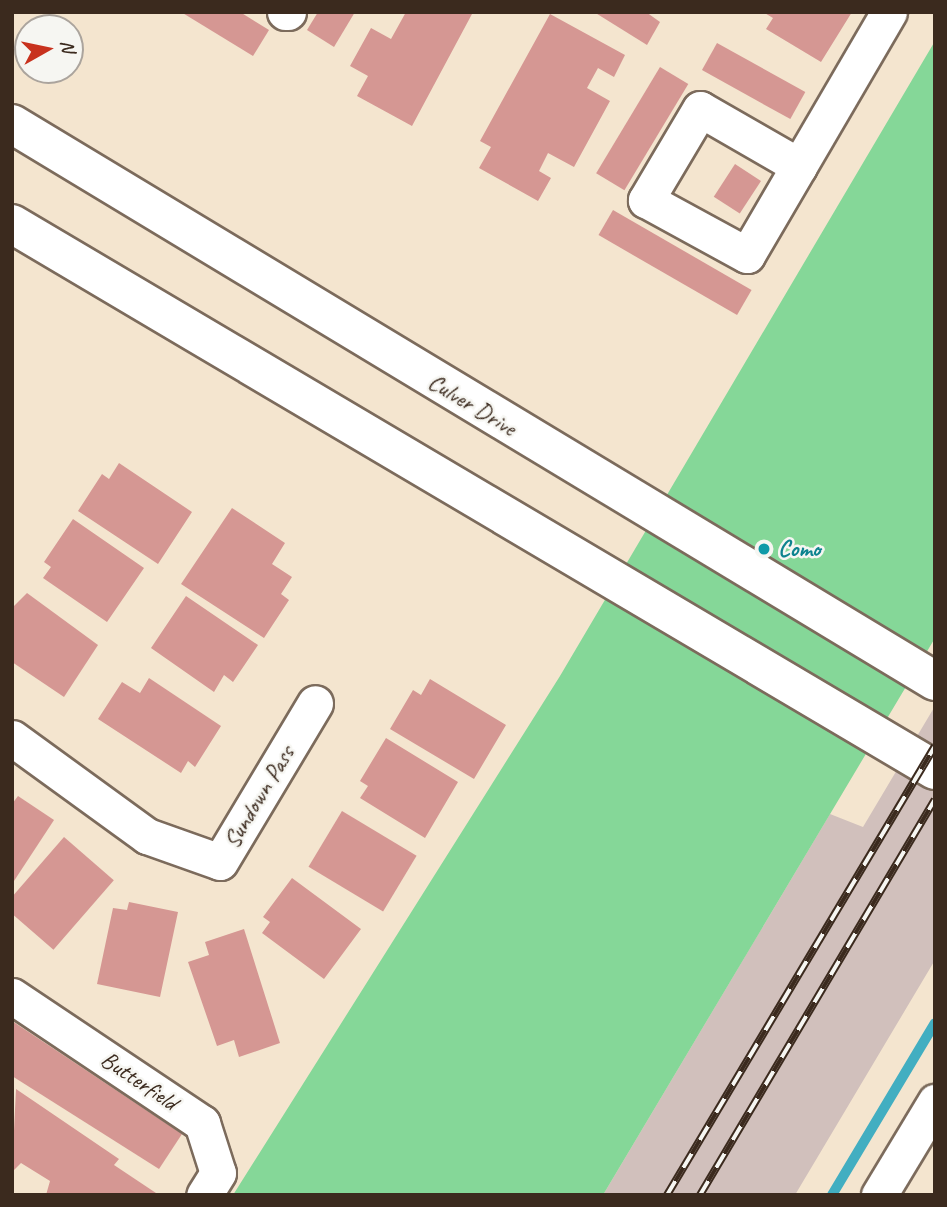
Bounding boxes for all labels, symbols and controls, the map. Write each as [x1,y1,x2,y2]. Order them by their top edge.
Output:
north arrow [14,14,84,84]
text: N [55,38,81,54]
street label: Culver Drive [423,368,521,442]
place label: Como [778,535,820,563]
marker: Como [756,541,772,557]
street label: Sundown Pass [217,740,301,854]
street label: Butterfield [95,1045,183,1117]

